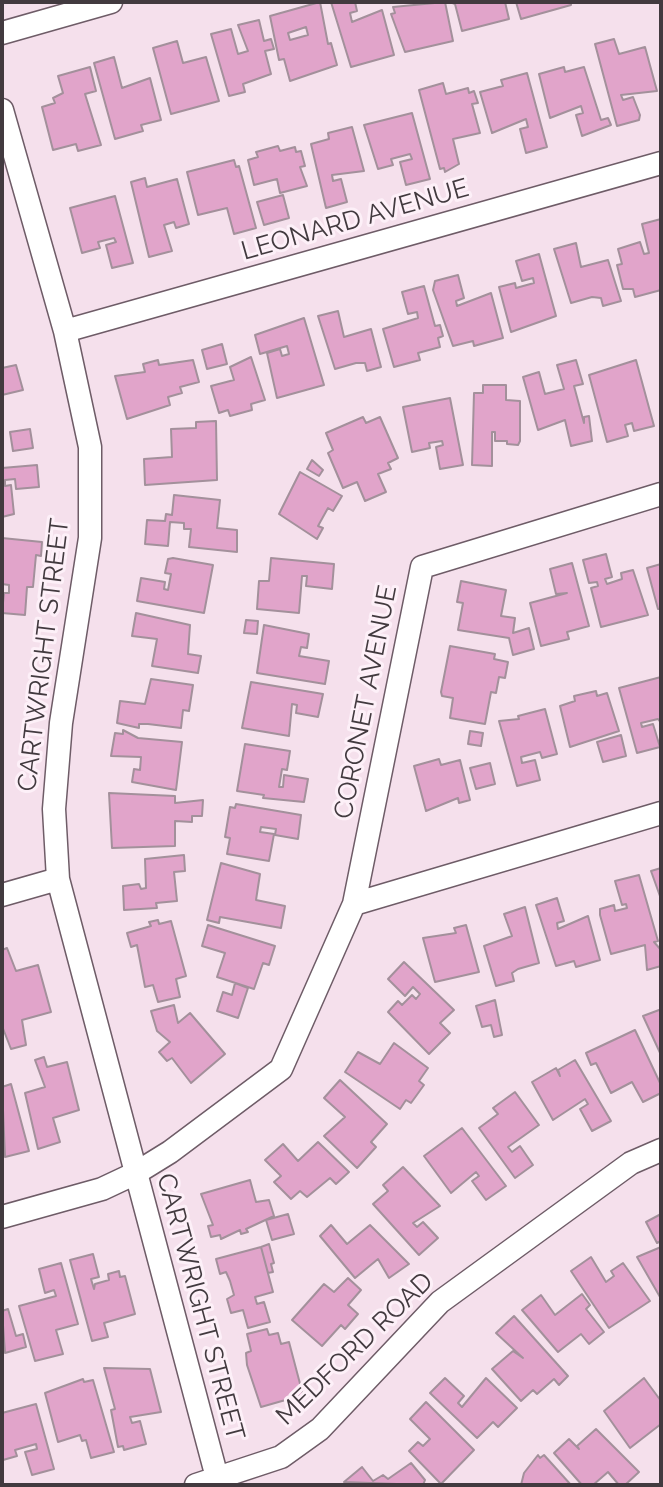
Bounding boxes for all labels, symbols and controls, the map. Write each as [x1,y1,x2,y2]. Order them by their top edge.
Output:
street label: LEONARD AVENUE [238,173,472,267]
street label: CARTWRIGHT STREET [12,517,76,793]
street label: CORONET AVENUE [328,583,404,821]
street label: CARTWRIGHT STREET [149,1170,251,1444]
street label: MEDFORD ROAD [270,1266,440,1432]

